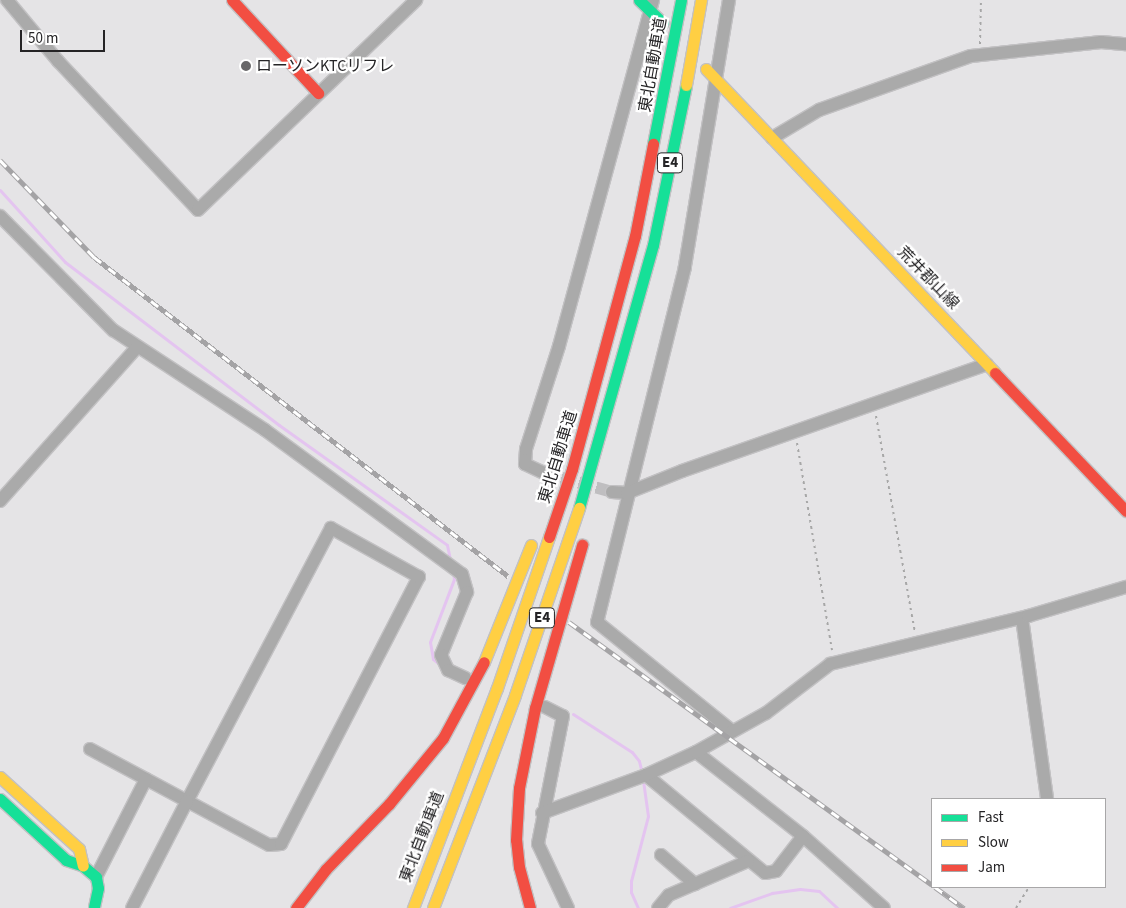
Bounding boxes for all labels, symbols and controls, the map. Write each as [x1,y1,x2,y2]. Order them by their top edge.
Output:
street label: 東北自動車道 [635,16,671,114]
scale bar [22,20,108,52]
text: 50 m [28,28,58,49]
place label: ローソンKTCリフレ [256,56,394,76]
marker: ローソンKTCリフレ [240,60,252,72]
road number: E4 [656,150,684,176]
street label: 荒井郡山線 [893,243,963,313]
street label: 東北自動車道 [535,408,581,506]
road number: E4 [528,606,556,630]
street label: 東北自動車道 [396,789,448,885]
legend [931,798,1106,888]
text: Fast [978,807,1004,828]
text: Slow [978,832,1009,853]
text: Jam [978,857,1005,878]

